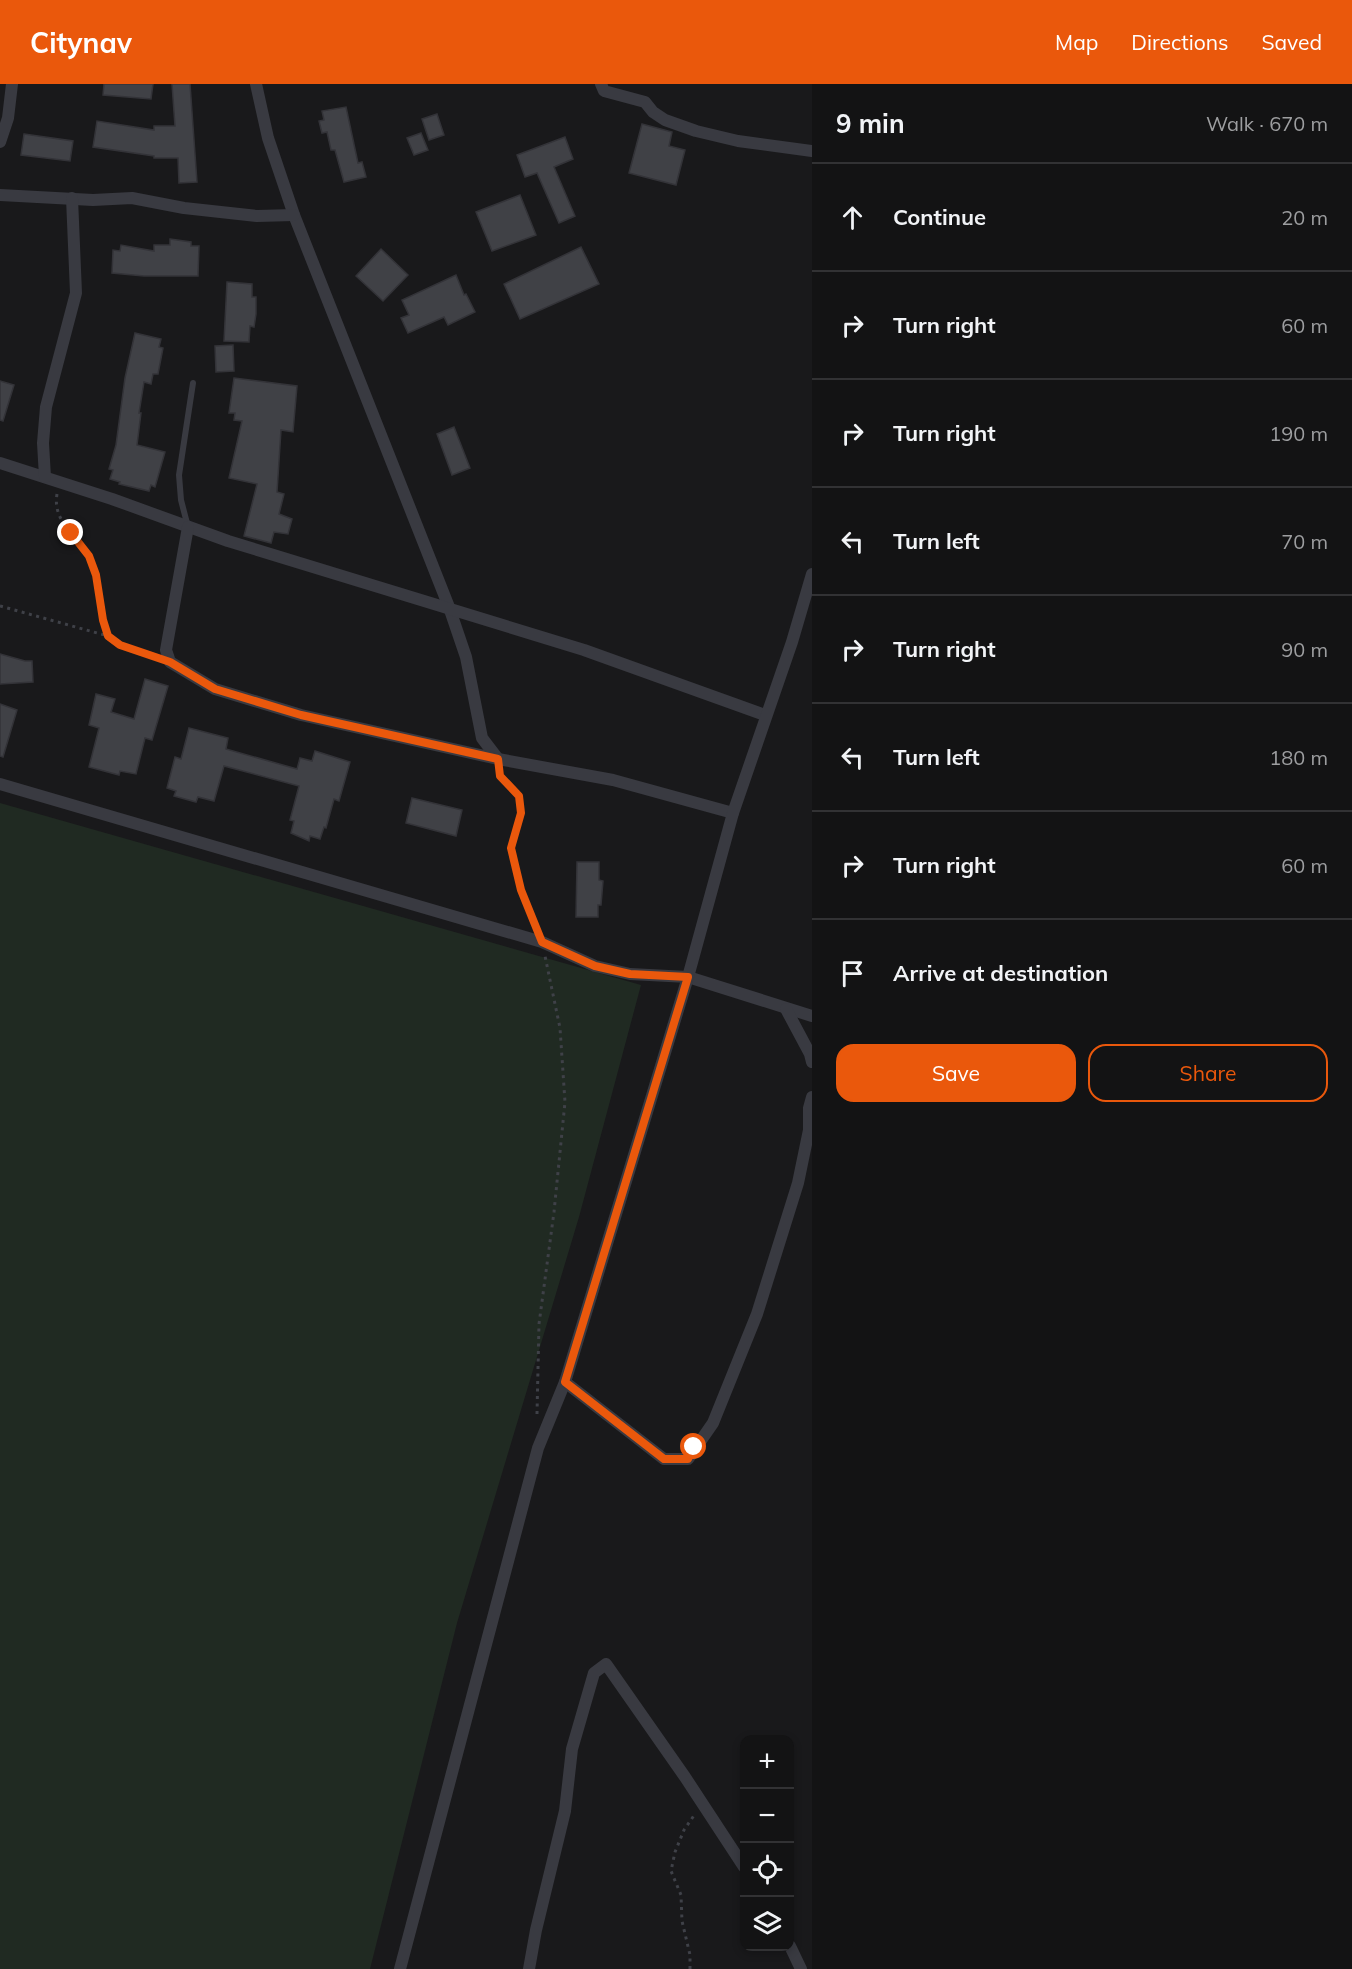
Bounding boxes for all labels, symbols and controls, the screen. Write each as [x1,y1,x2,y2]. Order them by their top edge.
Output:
text: Citynav [30,25,132,60]
text: Map [1055,29,1098,55]
text: Directions [1131,29,1228,55]
text: Saved [1261,29,1322,55]
text: 9 min [836,107,905,140]
text: Walk · 670 m [1206,111,1328,136]
icon: ahead [836,201,869,234]
text: Continue [893,203,986,231]
text: 20 m [1281,205,1328,230]
icon: right [836,309,869,342]
text: Turn right [893,311,996,339]
text: 60 m [1281,313,1328,338]
icon: right [836,417,869,450]
text: Turn right [893,419,996,447]
text: 190 m [1269,421,1328,446]
route end [57,519,83,545]
icon: left [836,525,869,558]
text: Turn left [893,527,980,555]
text: 70 m [1281,529,1328,554]
icon: right [836,633,869,666]
text: Turn right [893,635,996,663]
text: 90 m [1281,637,1328,662]
icon: left [836,741,869,774]
text: Turn left [893,743,980,771]
text: 180 m [1269,745,1328,770]
icon: right [836,849,869,882]
text: Turn right [893,851,996,879]
text: 60 m [1281,853,1328,878]
icon: arrive [836,957,869,990]
text: Arrive at destination [893,959,1108,987]
button: Save [836,1044,1076,1102]
button: Share [1088,1044,1328,1102]
route start [680,1433,706,1459]
map controls [740,1735,794,1951]
button: + [740,1735,794,1789]
button: − [740,1789,794,1843]
button: locate [740,1843,794,1897]
button: layers [740,1897,794,1951]

